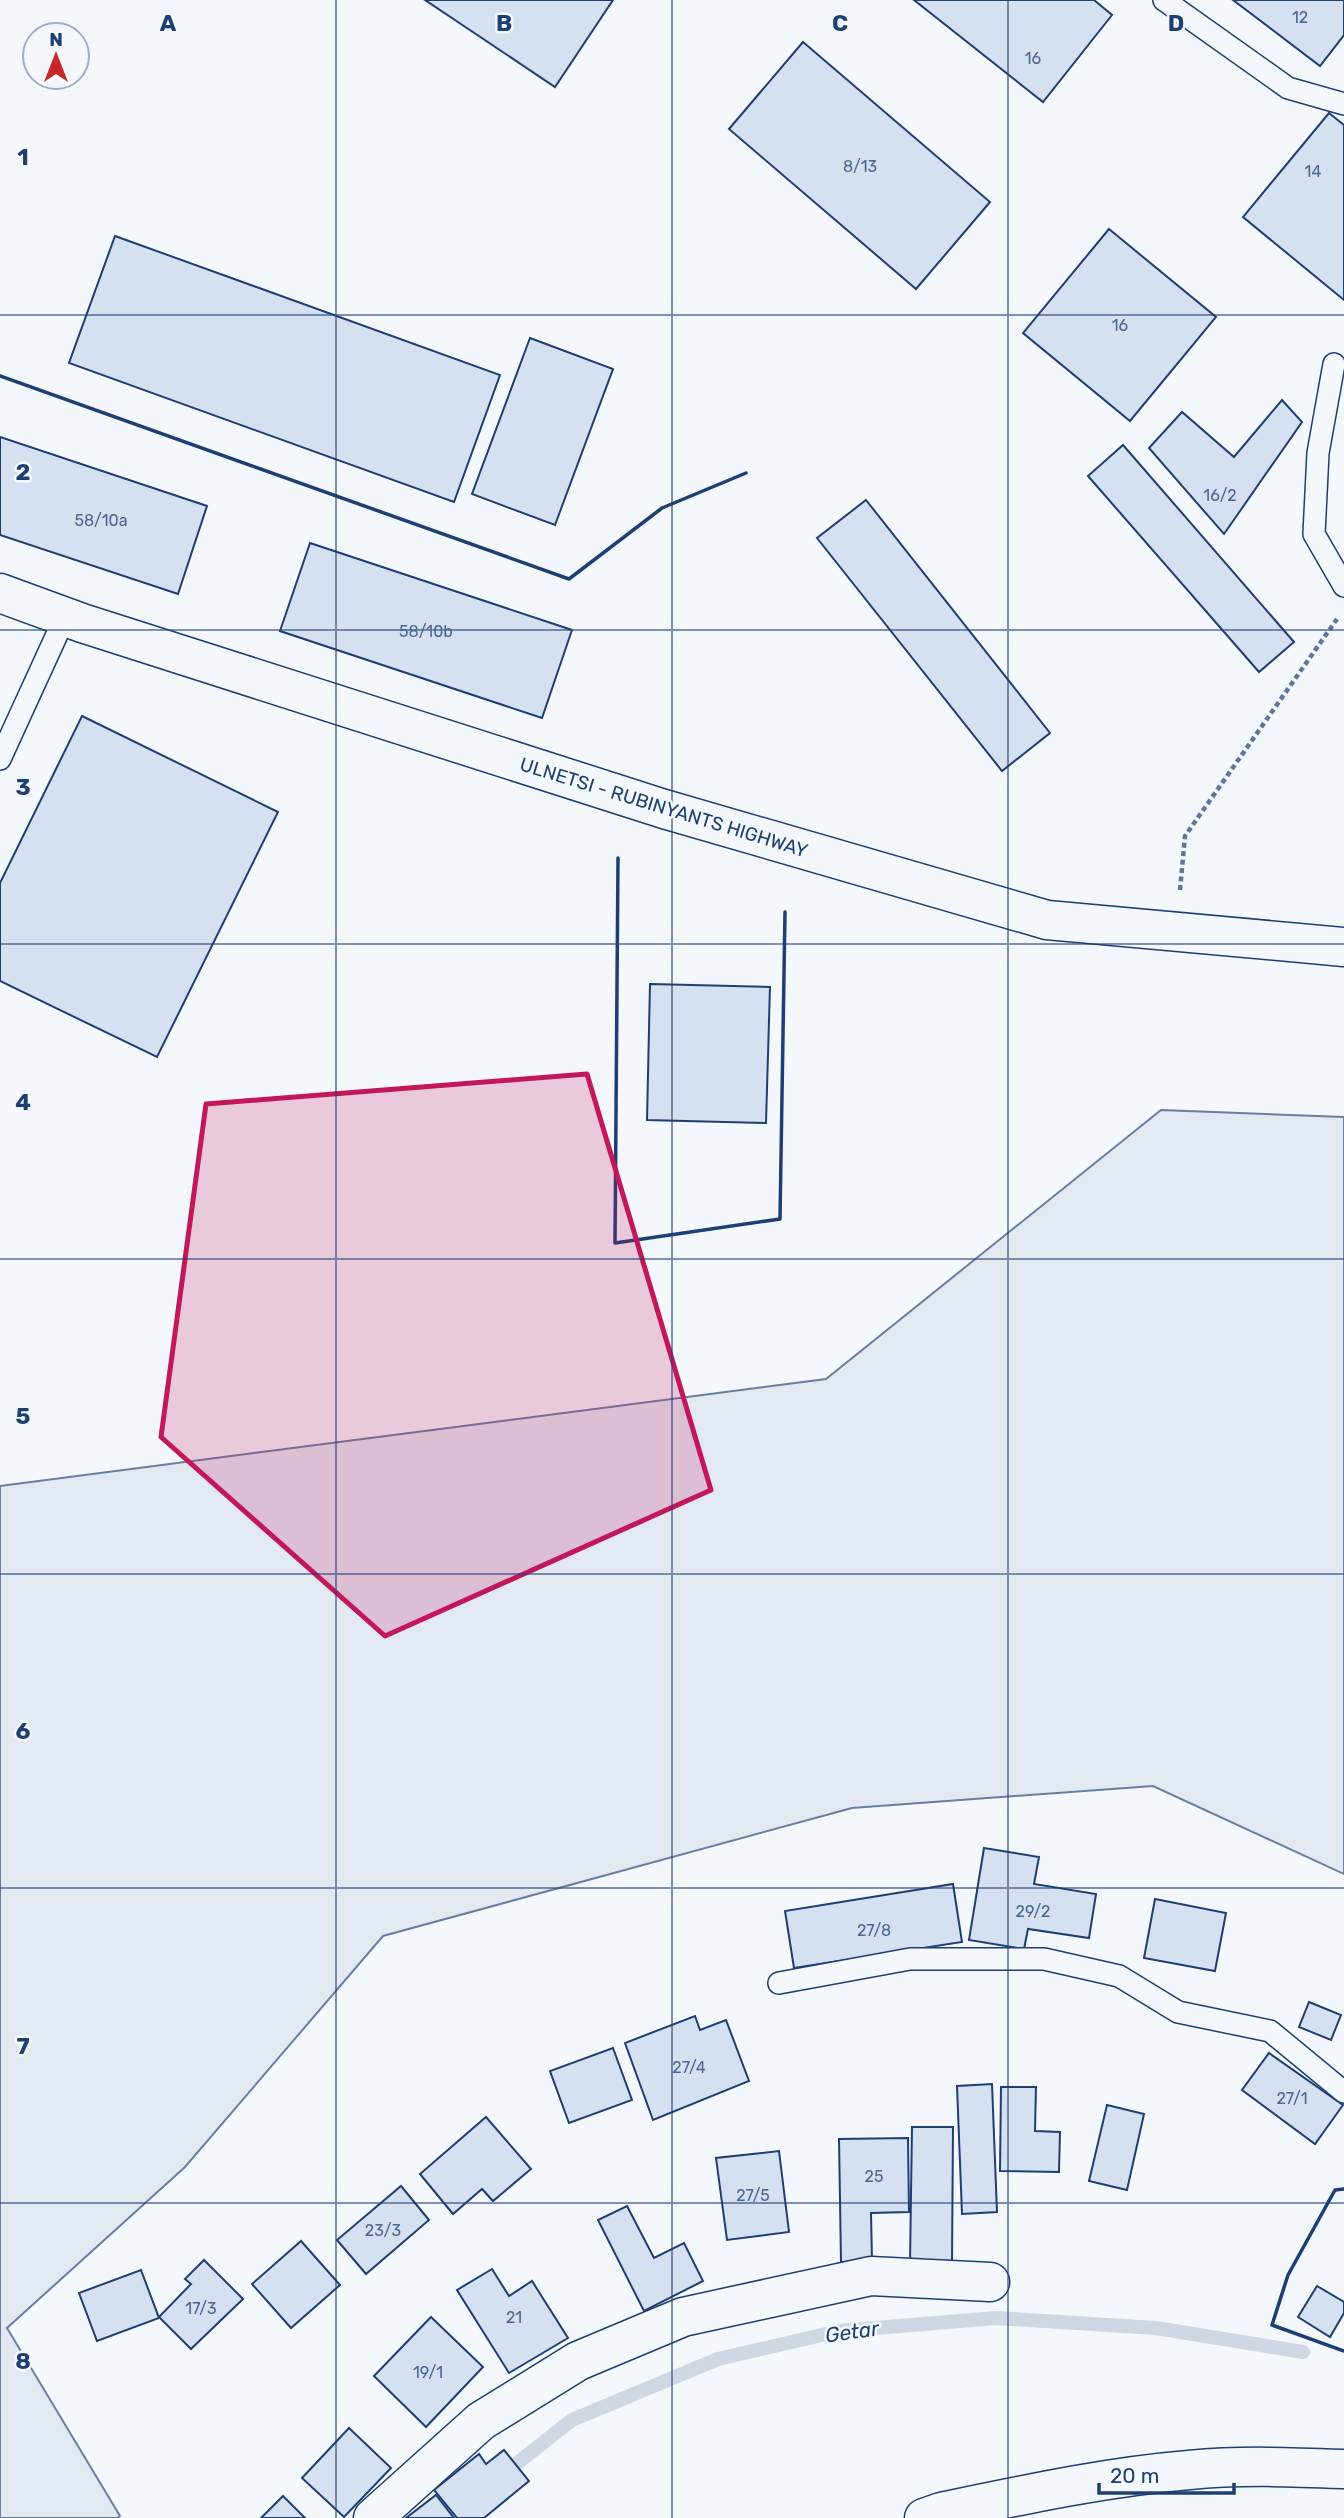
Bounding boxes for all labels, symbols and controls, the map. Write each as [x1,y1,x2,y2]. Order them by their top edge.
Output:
house number: 12 [1292,8,1308,27]
text: A [160,9,177,37]
text: B [496,9,512,37]
text: C [832,9,848,37]
text: D [1168,9,1184,37]
north arrow [21,21,91,91]
text: N [49,28,63,51]
house number: 16 [1025,49,1042,68]
text: 1 [17,143,29,171]
house number: 8/13 [843,157,877,176]
house number: 14 [1305,162,1321,181]
house number: 16 [1112,316,1129,335]
text: 2 [16,458,30,486]
house number: 16/2 [1203,486,1237,505]
house number: 58/10a [74,511,128,530]
house number: 58/10b [399,622,453,641]
street label: ULNETSI - RUBINYANTS HIGHWAY [517,753,811,862]
text: 3 [15,773,31,801]
text: 4 [15,1088,31,1116]
text: 5 [16,1402,31,1430]
text: 6 [16,1717,31,1745]
house number: 29/2 [1016,1902,1050,1921]
house number: 27/8 [857,1921,891,1940]
text: 7 [16,2032,30,2060]
house number: 27/4 [672,2058,706,2077]
house number: 27/1 [1276,2089,1308,2108]
house number: 25 [865,2167,883,2186]
house number: 27/5 [736,2186,770,2205]
house number: 23/3 [365,2221,401,2240]
house number: 17/3 [185,2299,217,2318]
house number: 21 [506,2308,522,2327]
water label: Getar [823,2315,882,2348]
text: 8 [15,2347,31,2375]
house number: 19/1 [413,2363,443,2382]
scale bar [1099,2452,1234,2496]
text: 20 m [1110,2463,1159,2488]

